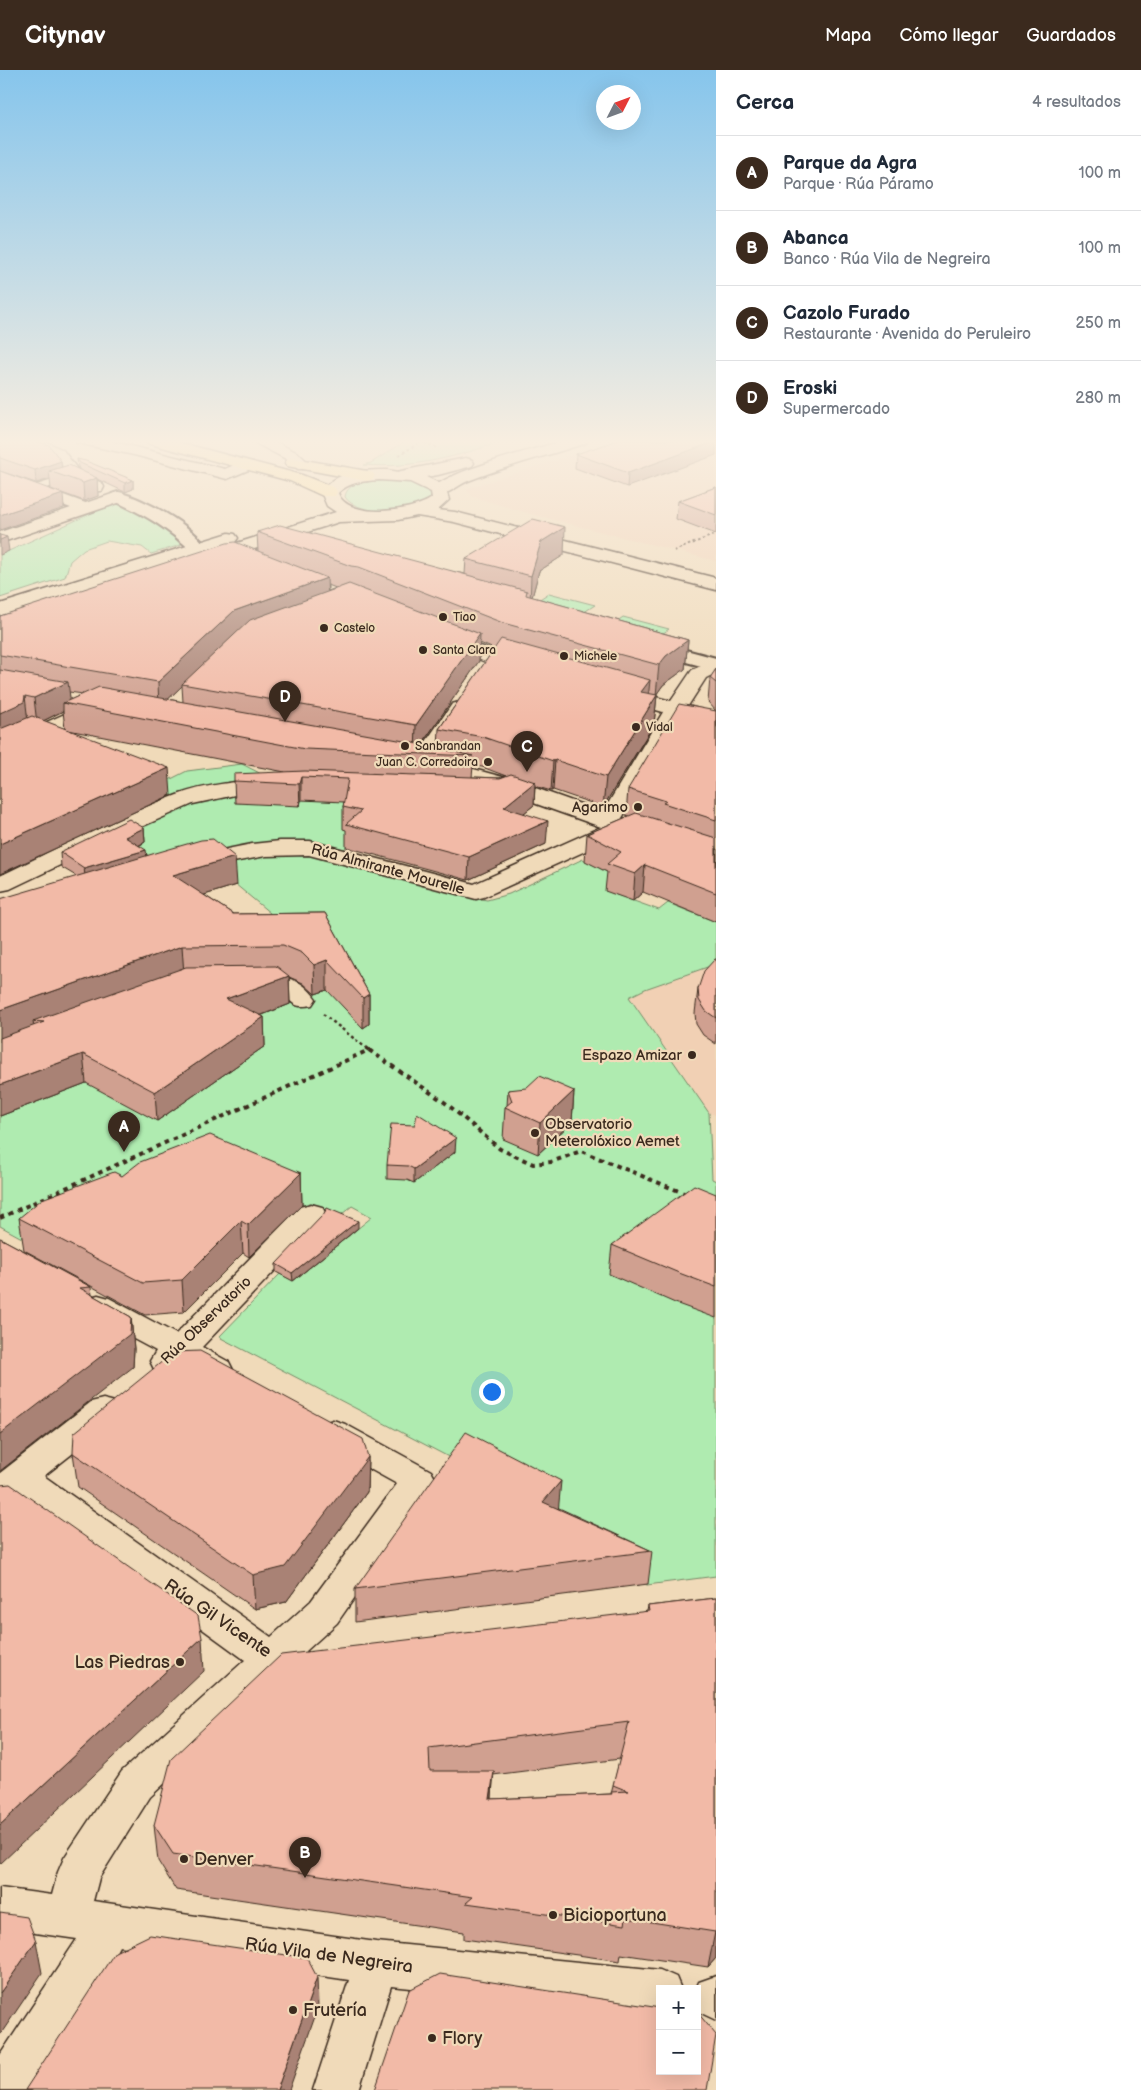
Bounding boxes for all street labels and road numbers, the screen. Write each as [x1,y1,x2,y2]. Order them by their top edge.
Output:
street label: Rúa Almirante Mourelle [309,840,467,899]
street label: Rúa Observatorio [157,1272,256,1368]
street label: Rúa Gil Vicente [160,1575,276,1662]
street label: Rúa Vila de Negreira [244,1933,414,1978]

